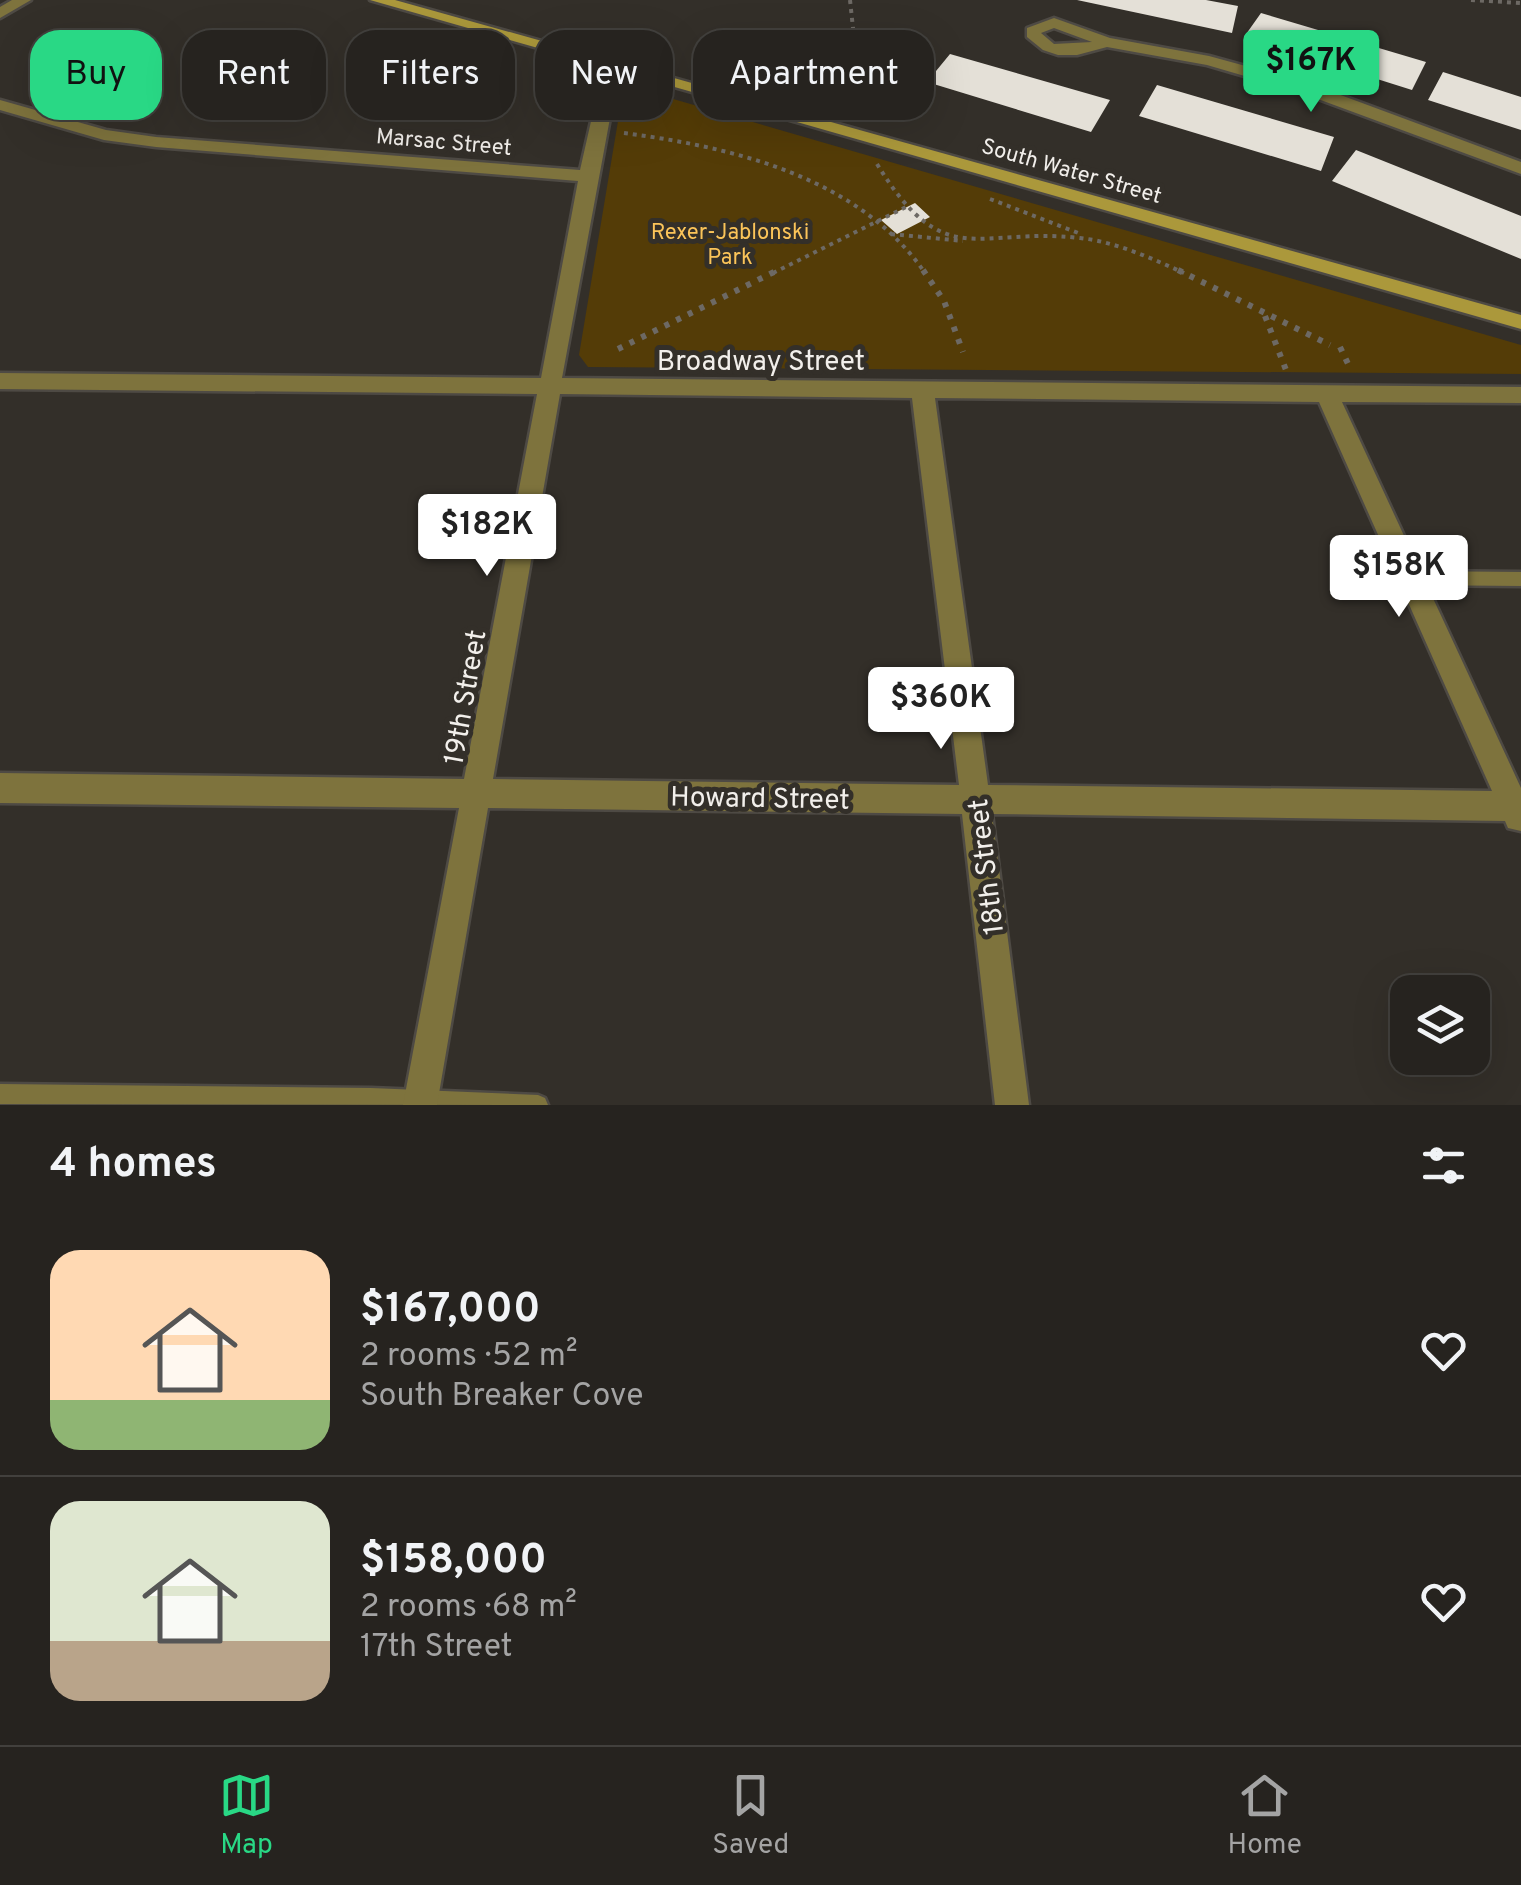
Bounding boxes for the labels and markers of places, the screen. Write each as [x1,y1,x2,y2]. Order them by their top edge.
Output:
pin: $167K [1241,30,1381,115]
pin: $182K [417,494,557,579]
pin: $158K [1329,535,1469,620]
pin: $360K [871,667,1011,752]

